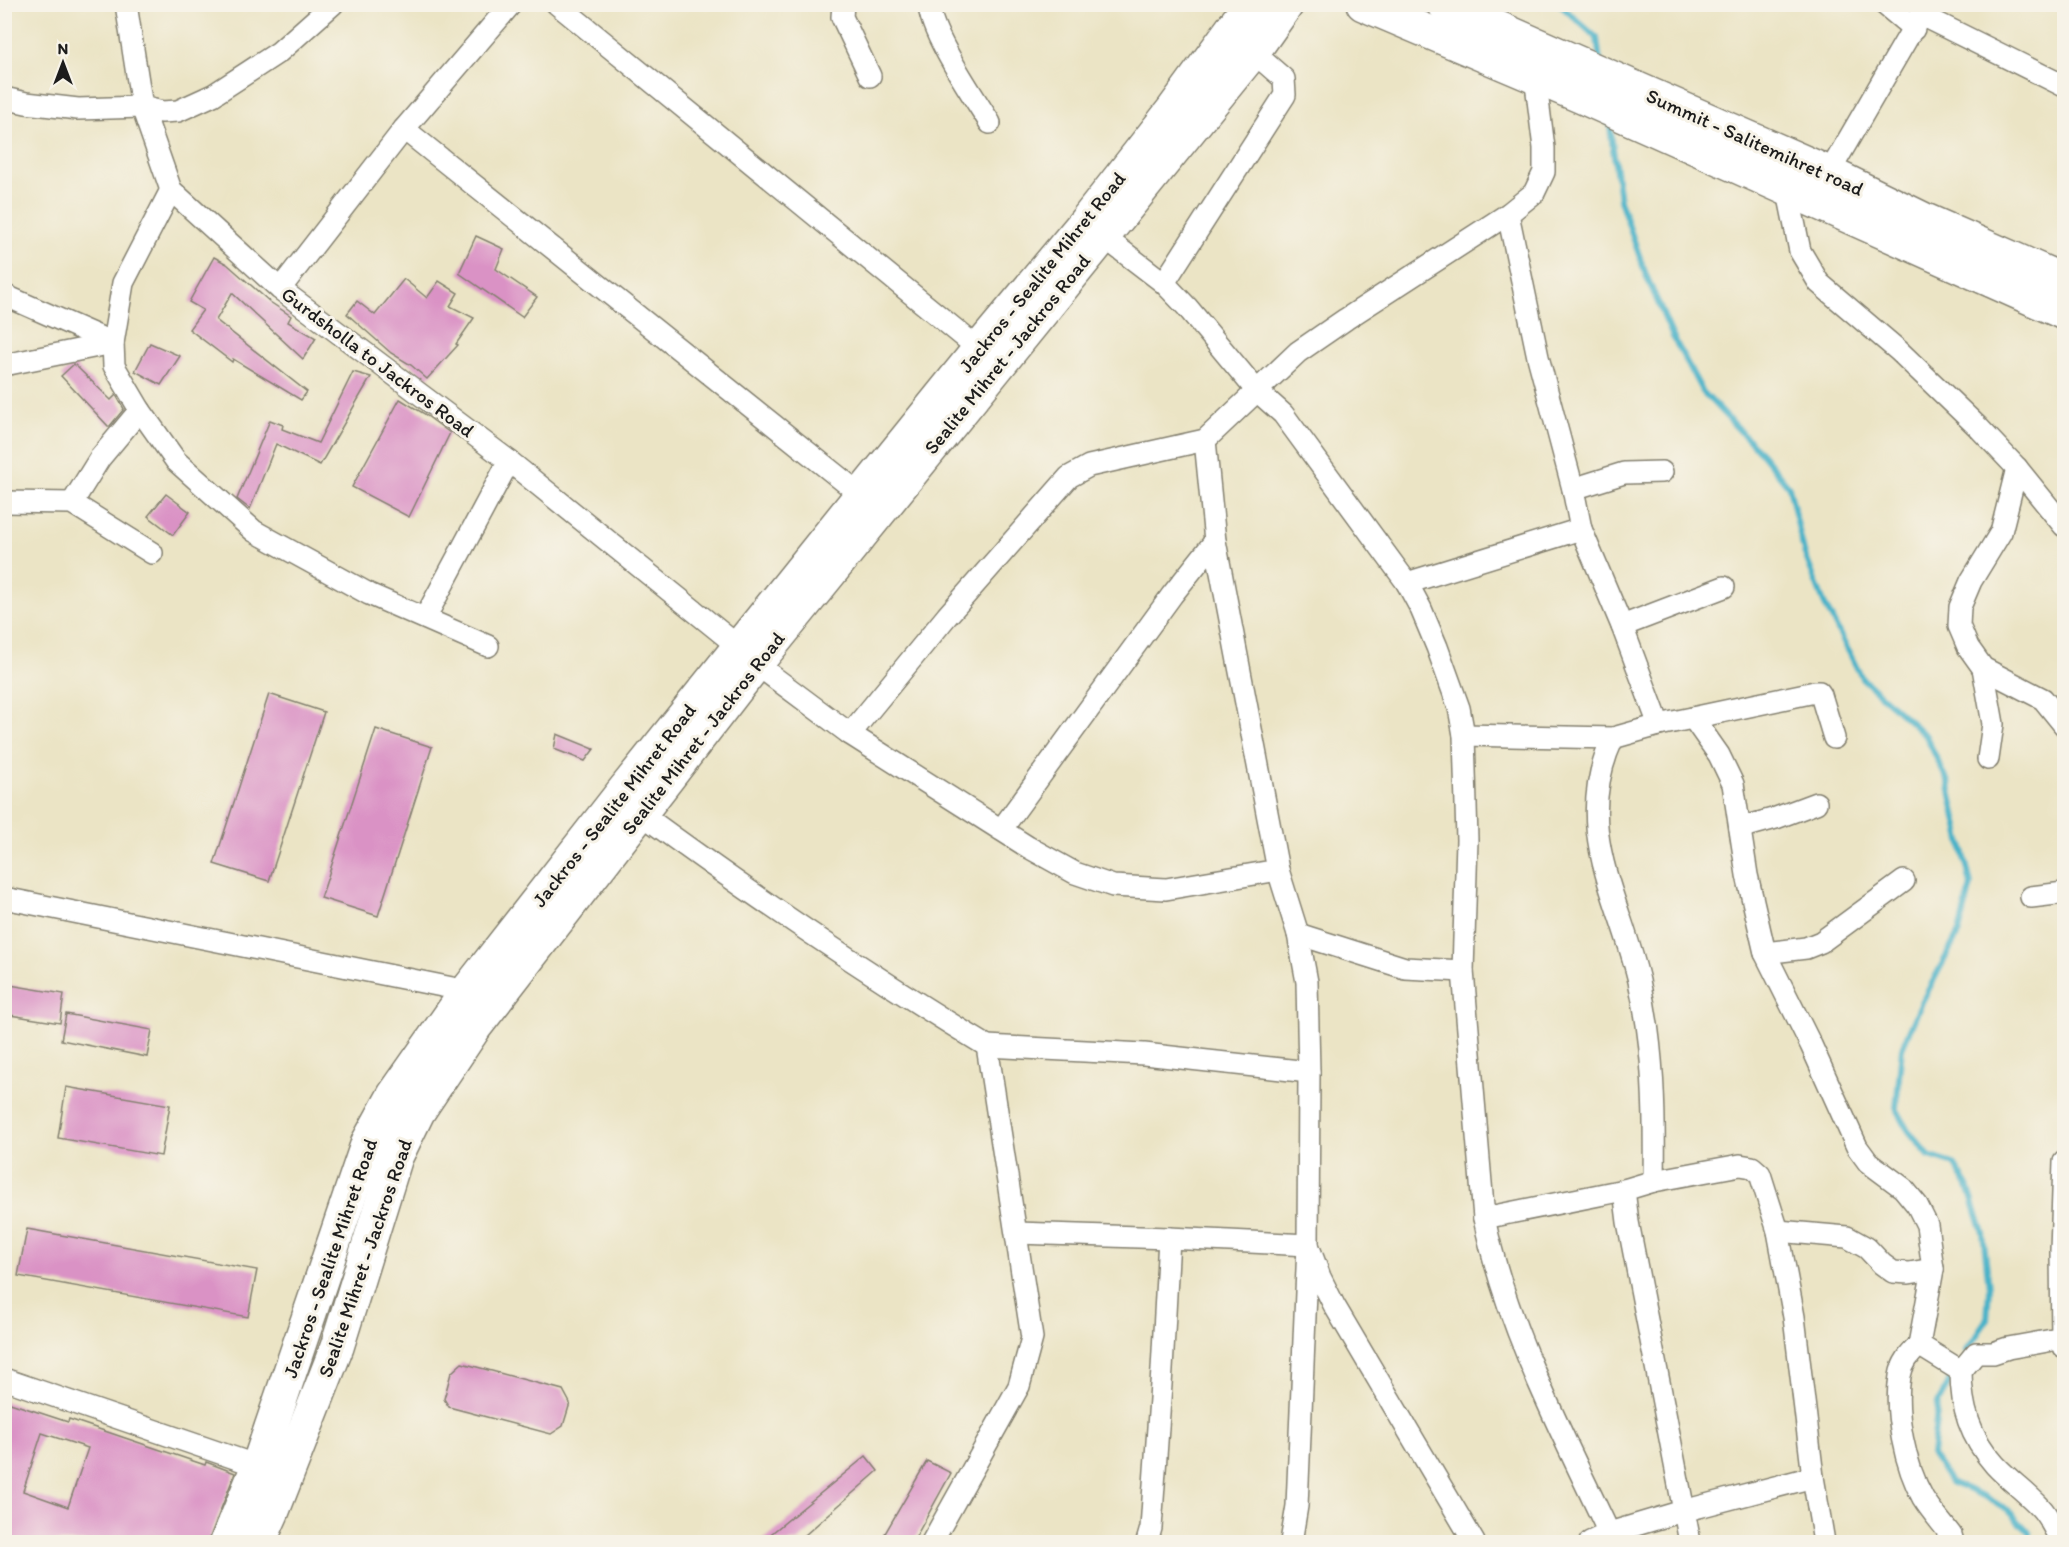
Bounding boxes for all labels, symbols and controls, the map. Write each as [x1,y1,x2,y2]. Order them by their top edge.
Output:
north arrow [33,33,93,93]
text: N [58,39,68,58]
street label: Summit - Salitemihret road [1643,83,1868,201]
street label: Jackros - Sealite Mihret Road [954,167,1131,377]
street label: Sealite Mihret - Jackros Road [919,249,1095,459]
street label: Gurdsholla to Jackros Road [277,282,479,442]
street label: Sealite Mihret - Jackros Road [616,627,790,839]
street label: Jackros - Sealite Mihret Road [527,698,701,911]
street label: Jackros - Sealite Mihret Road [278,1135,382,1381]
street label: Sealite Mihret - Jackros Road [313,1136,417,1380]

